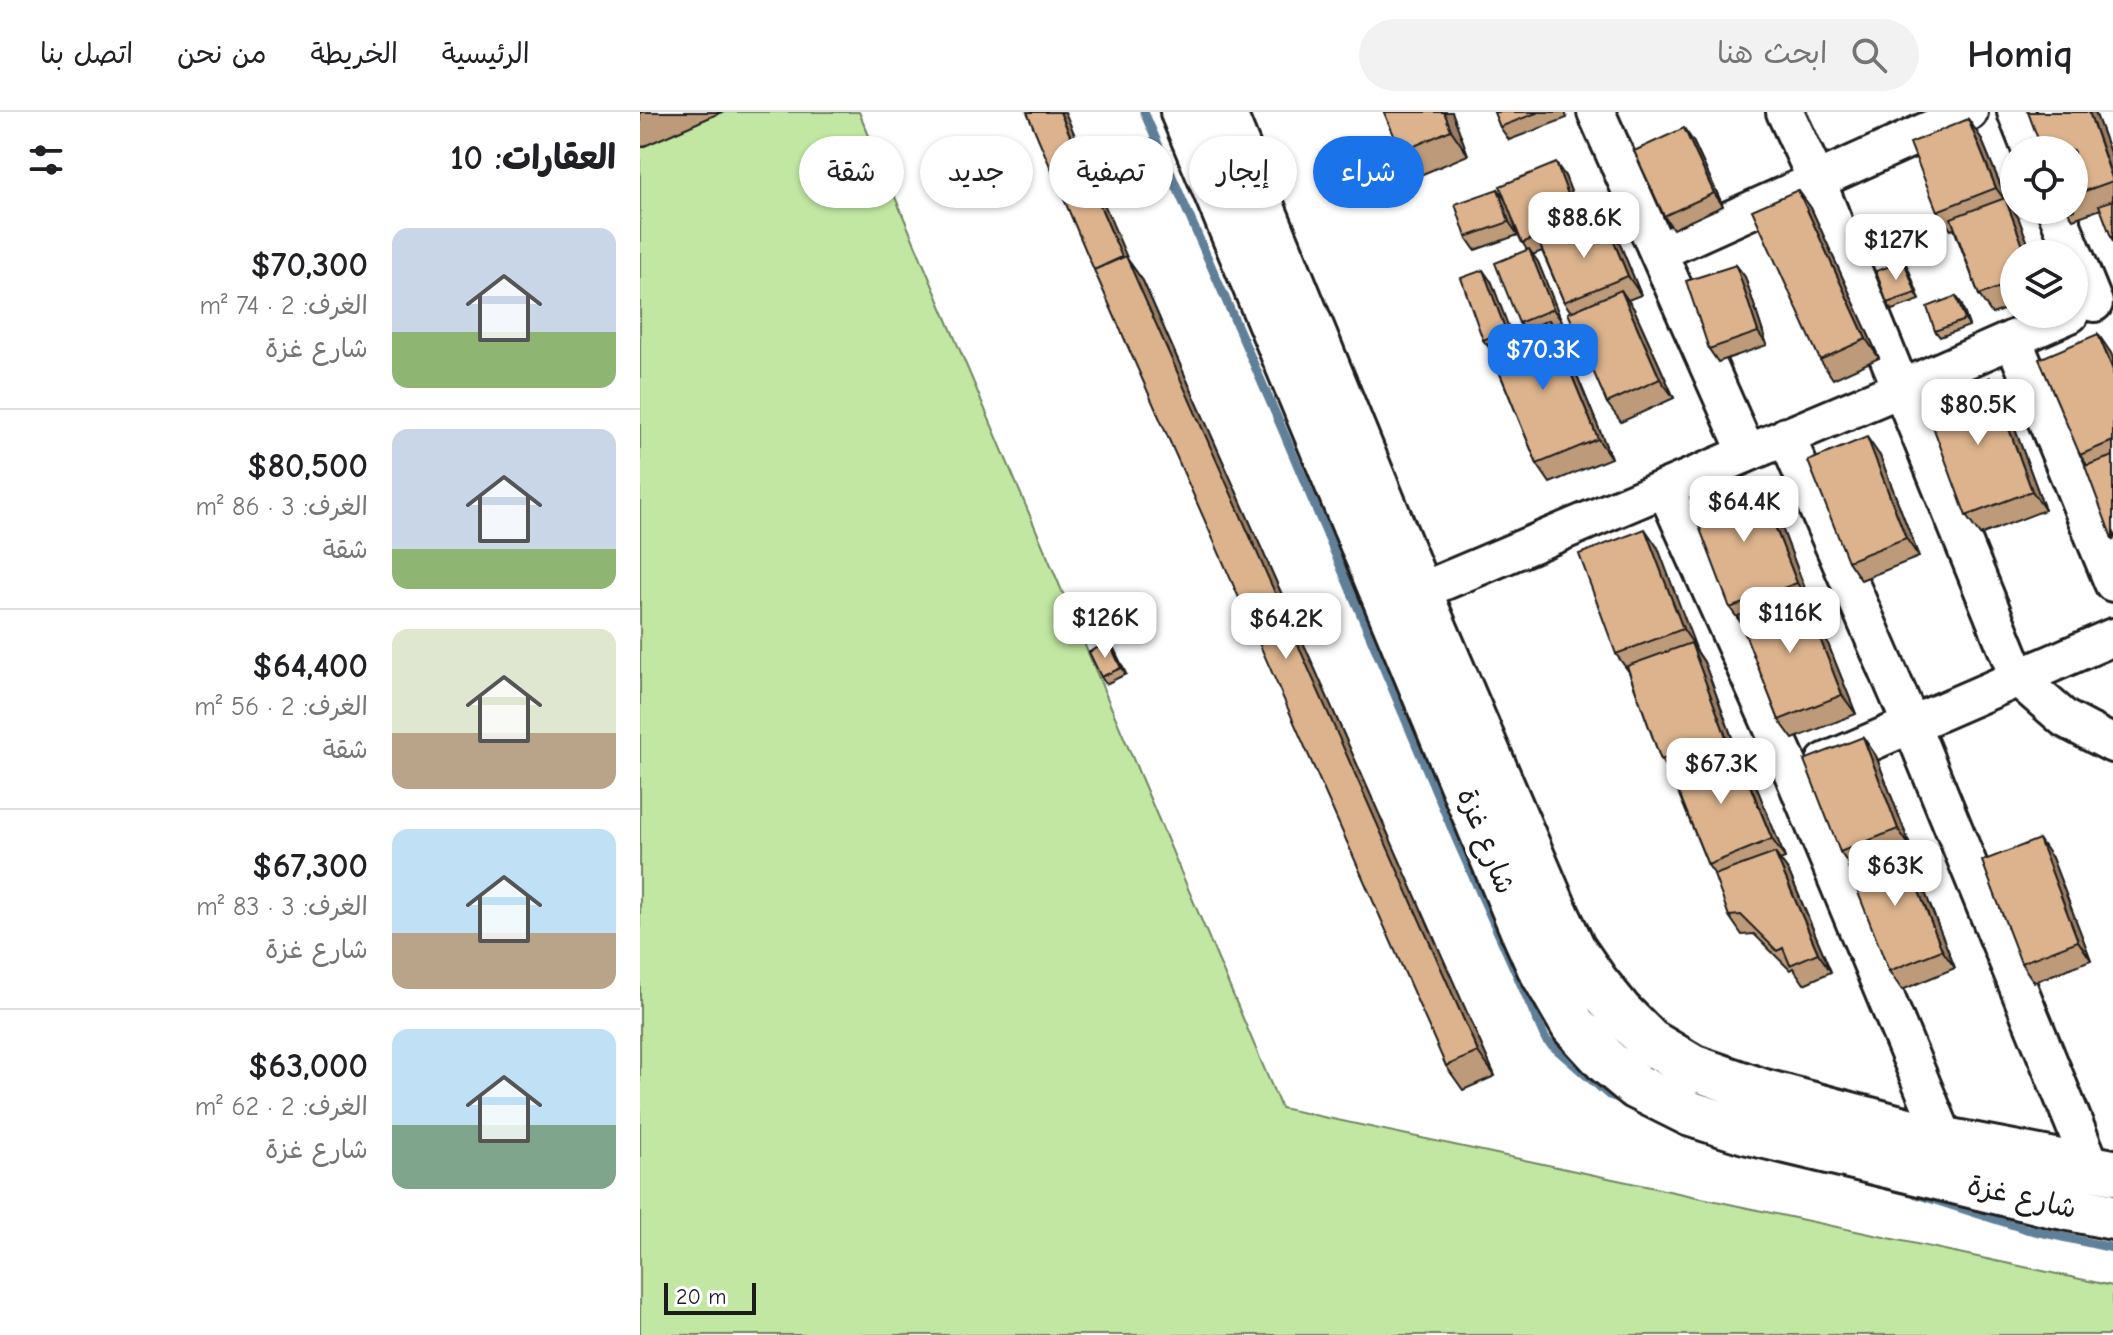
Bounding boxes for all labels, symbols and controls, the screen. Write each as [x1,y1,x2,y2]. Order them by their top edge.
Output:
search box [1359,19,1919,91]
icon: search [1847,33,1891,77]
text: Homiq [1967,33,2073,77]
text: ابحث هنا [1717,36,1827,71]
text: اتصل بنا [40,38,133,70]
text: من نحن [177,38,266,70]
text: الخريطة [310,38,398,70]
text: الرئيسية [442,38,530,70]
chip: شقة [799,136,904,208]
chip: جديد [920,136,1033,208]
chip: تصفية [1049,136,1173,208]
chip: إيجار [1189,136,1297,208]
chip: شراء [1313,136,1424,208]
map controls [2000,136,2088,328]
button: locate [2000,136,2088,224]
icon: filters [24,138,68,182]
text: العقارات: 10 [450,138,616,178]
pin: $88.6K [1519,192,1649,260]
text: $88.6K [1546,203,1622,233]
pin: $127K [1840,214,1952,282]
text: $127K [1864,225,1928,255]
button: layers [2000,240,2088,328]
text: $70,300 [251,245,368,285]
icon: home [456,260,552,356]
text: الغرف: 2 · 74 m² [200,291,368,321]
pin: $70.3K [1478,324,1608,392]
text: شارع غزة [265,334,368,364]
text: $70.3K [1506,335,1580,365]
pin: $80.5K [1913,379,2043,447]
text: $80.5K [1940,390,2017,420]
text: $80,500 [247,446,368,486]
icon: home [456,461,552,557]
pin: $64.4K [1679,476,1809,544]
text: $64.4K [1708,487,1780,517]
text: الغرف: 3 · 86 m² [195,492,368,522]
text: شقة [323,535,368,565]
pin: $116K [1734,587,1846,655]
pin: $126K [1049,592,1161,660]
pin: $64.2K [1221,593,1351,661]
text: $116K [1758,598,1822,628]
text: $126K [1071,603,1139,633]
text: $64.2K [1249,604,1323,634]
text: $64,400 [252,646,368,686]
icon: home [456,661,552,757]
text: الغرف: 2 · 56 m² [194,692,368,722]
text: شقة [323,735,368,765]
pin: $67.3K [1656,738,1786,806]
text: $67.3K [1684,749,1758,779]
street label: شارع غزة [1448,784,1522,899]
pin: $63K [1848,840,1942,908]
text: $67,300 [252,846,368,886]
text: $63K [1867,851,1923,881]
icon: home [456,861,552,957]
text: الغرف: 3 · 83 m² [196,892,368,922]
text: شارع غزة [265,935,368,965]
text: $63,000 [248,1046,368,1086]
icon: home [456,1061,552,1157]
text: الغرف: 2 · 62 m² [195,1092,368,1122]
text: شارع غزة [265,1135,368,1165]
street label: شارع غزة [1964,1169,2080,1228]
scale bar [664,1279,756,1315]
text: 20 m [676,1284,726,1310]

